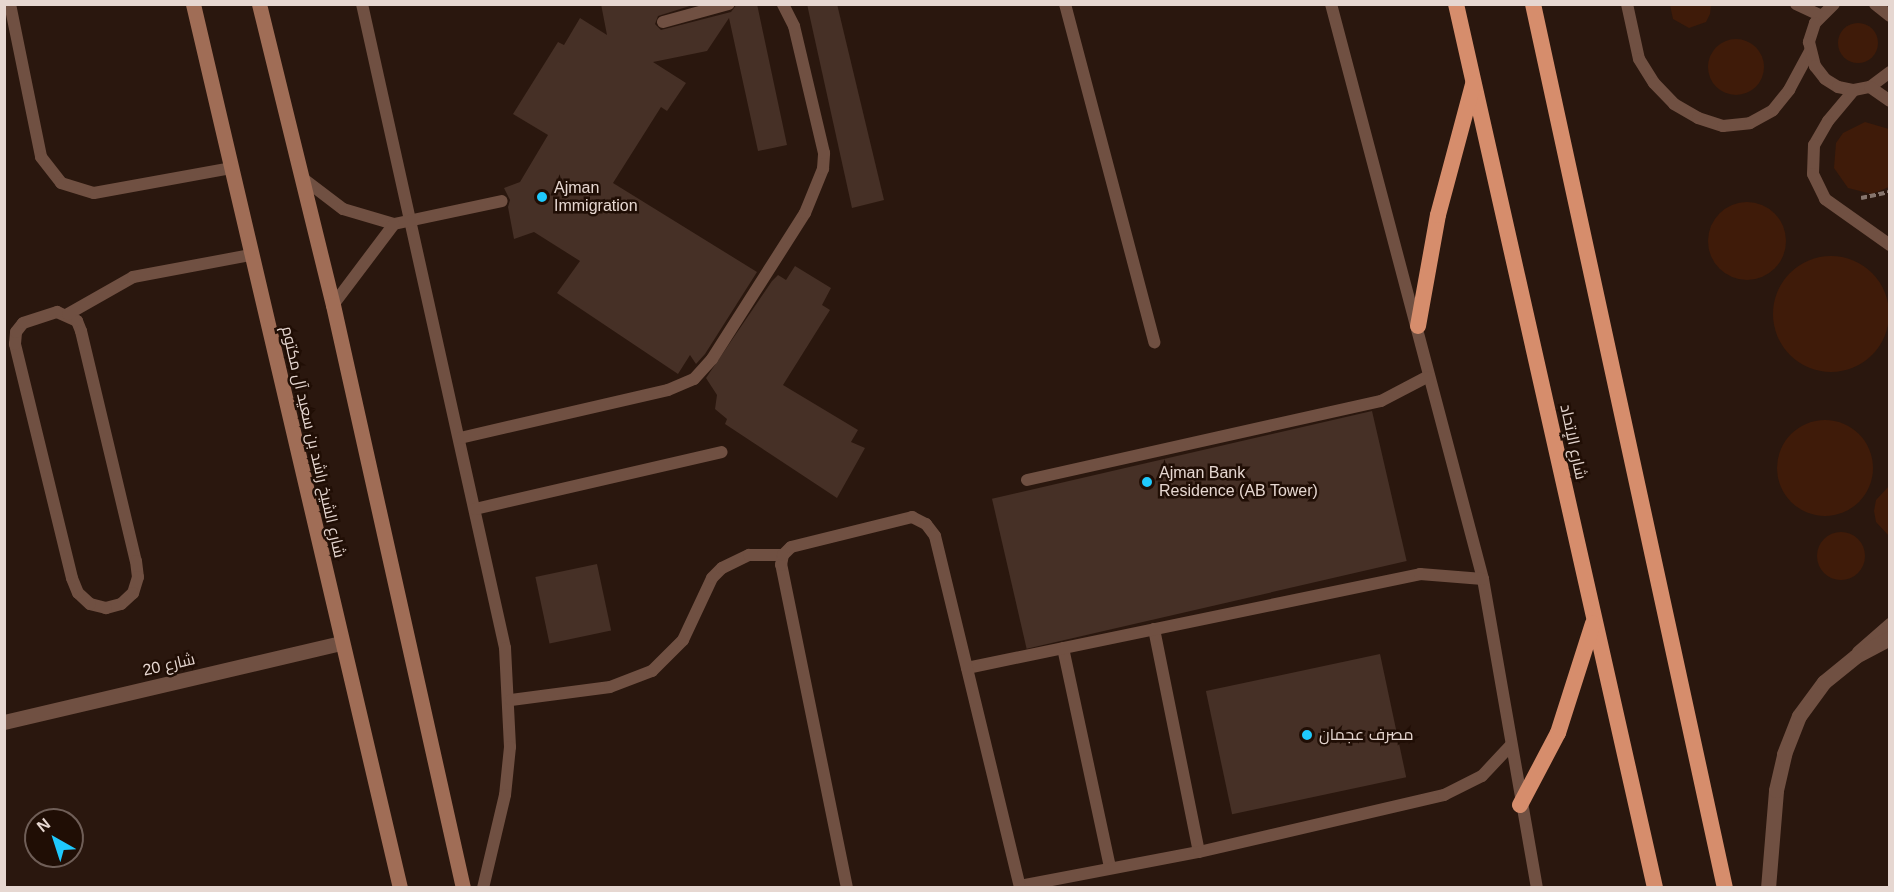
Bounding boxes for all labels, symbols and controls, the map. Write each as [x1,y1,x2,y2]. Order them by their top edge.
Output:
place label: Ajman Immigration [554,178,638,216]
marker: Ajman Immigration [535,190,549,204]
street label: شارع الشيخ راشد بن سعيد آل مكتوم [277,324,349,560]
street label: شارع الإتحاد [1556,403,1590,481]
place label: Ajman Bank Residence (AB Tower) [1159,463,1318,501]
marker: Ajman Bank Residence (AB Tower) [1140,475,1154,489]
street label: شارع 20 [141,650,197,680]
place label: مصرف عجمان [1319,725,1413,745]
marker: مصرف عجمان [1300,728,1314,742]
north arrow [24,808,84,868]
text: N [34,815,53,835]

